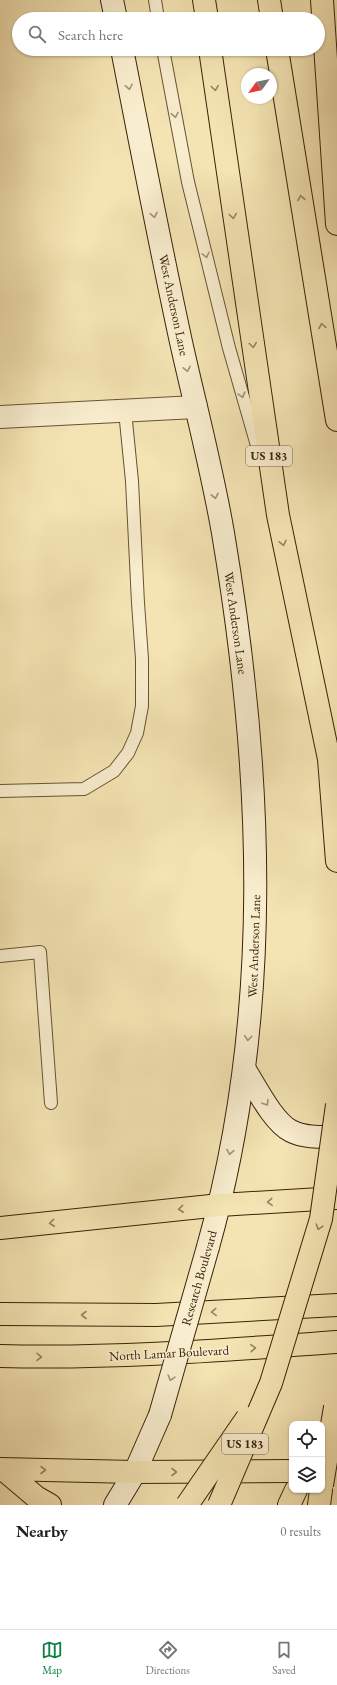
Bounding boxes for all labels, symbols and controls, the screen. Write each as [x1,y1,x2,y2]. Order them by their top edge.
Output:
search box [12,12,325,56]
icon: search [26,23,48,45]
text: Search here [58,25,123,44]
north arrow [241,68,277,104]
one-way arrow [125,84,133,90]
one-way arrow [210,85,219,91]
one-way arrow [171,112,179,118]
one-way arrow [297,195,306,201]
one-way arrow [149,212,158,218]
one-way arrow [229,213,237,219]
one-way arrow [202,252,210,259]
street label: West Anderson Lane [155,253,193,357]
one-way arrow [318,323,327,329]
one-way arrow [248,342,257,348]
one-way arrow [183,366,191,373]
one-way arrow [237,391,246,398]
road number: US 183 [246,446,292,466]
one-way arrow [211,493,219,500]
one-way arrow [279,539,287,546]
street label: West Anderson Lane [220,571,252,675]
street label: West Anderson Lane [244,894,264,998]
one-way arrow [244,1035,253,1041]
one-way arrow [261,1099,268,1106]
one-way arrow [226,1149,235,1156]
one-way arrow [267,1198,273,1206]
one-way arrow [178,1205,184,1214]
one-way arrow [49,1218,55,1227]
one-way arrow [315,1223,324,1230]
street label: Research Boulevard [177,1228,221,1328]
one-way arrow [211,1308,217,1316]
one-way arrow [81,1311,87,1319]
street label: North Lamar Boulevard [109,1341,230,1365]
one-way arrow [250,1344,256,1353]
one-way arrow [36,1353,42,1361]
one-way arrow [167,1375,176,1382]
map controls [289,1421,325,1493]
button: locate [289,1421,325,1457]
road number: US 183 [222,1434,268,1454]
button: layers [289,1457,325,1493]
one-way arrow [40,1466,46,1474]
one-way arrow [171,1468,177,1476]
text: Nearby [16,1520,68,1542]
text: 0 results [280,1523,321,1540]
tab: Map [41,1639,63,1677]
tab: Directions [146,1639,190,1677]
tab: Saved [272,1639,296,1677]

